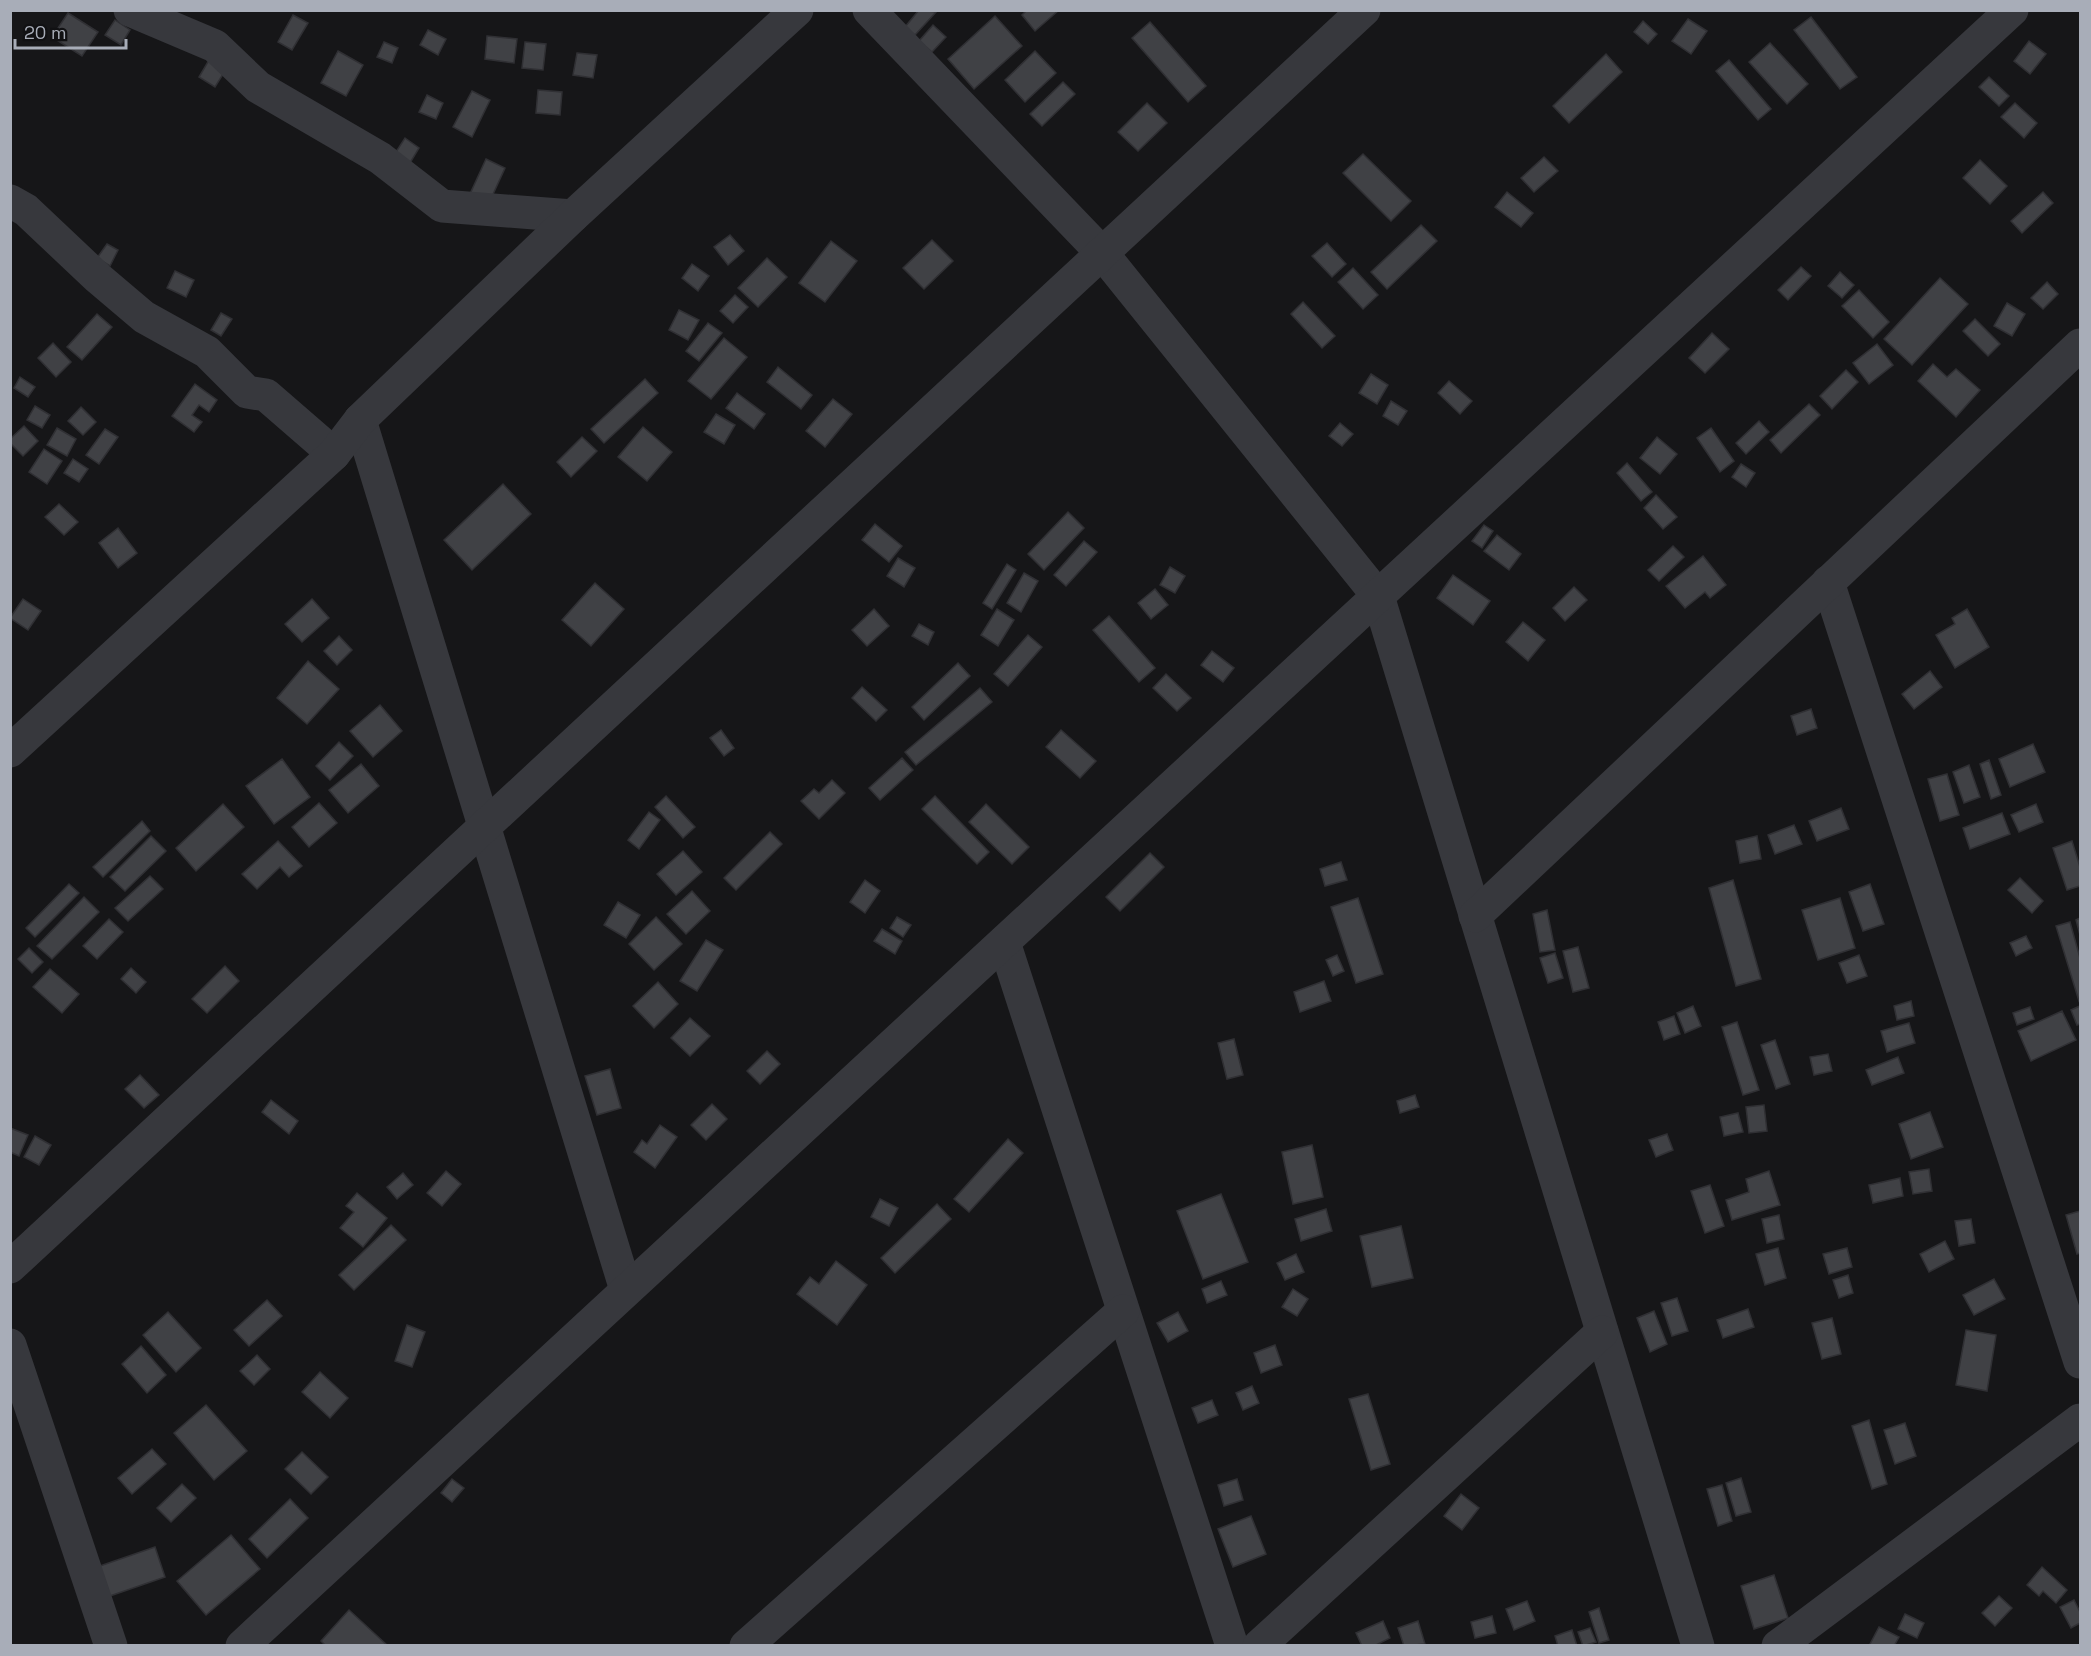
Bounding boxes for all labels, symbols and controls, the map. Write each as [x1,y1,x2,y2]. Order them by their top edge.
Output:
scale bar [15,12,126,50]
text: 20 m [24,21,67,44]

